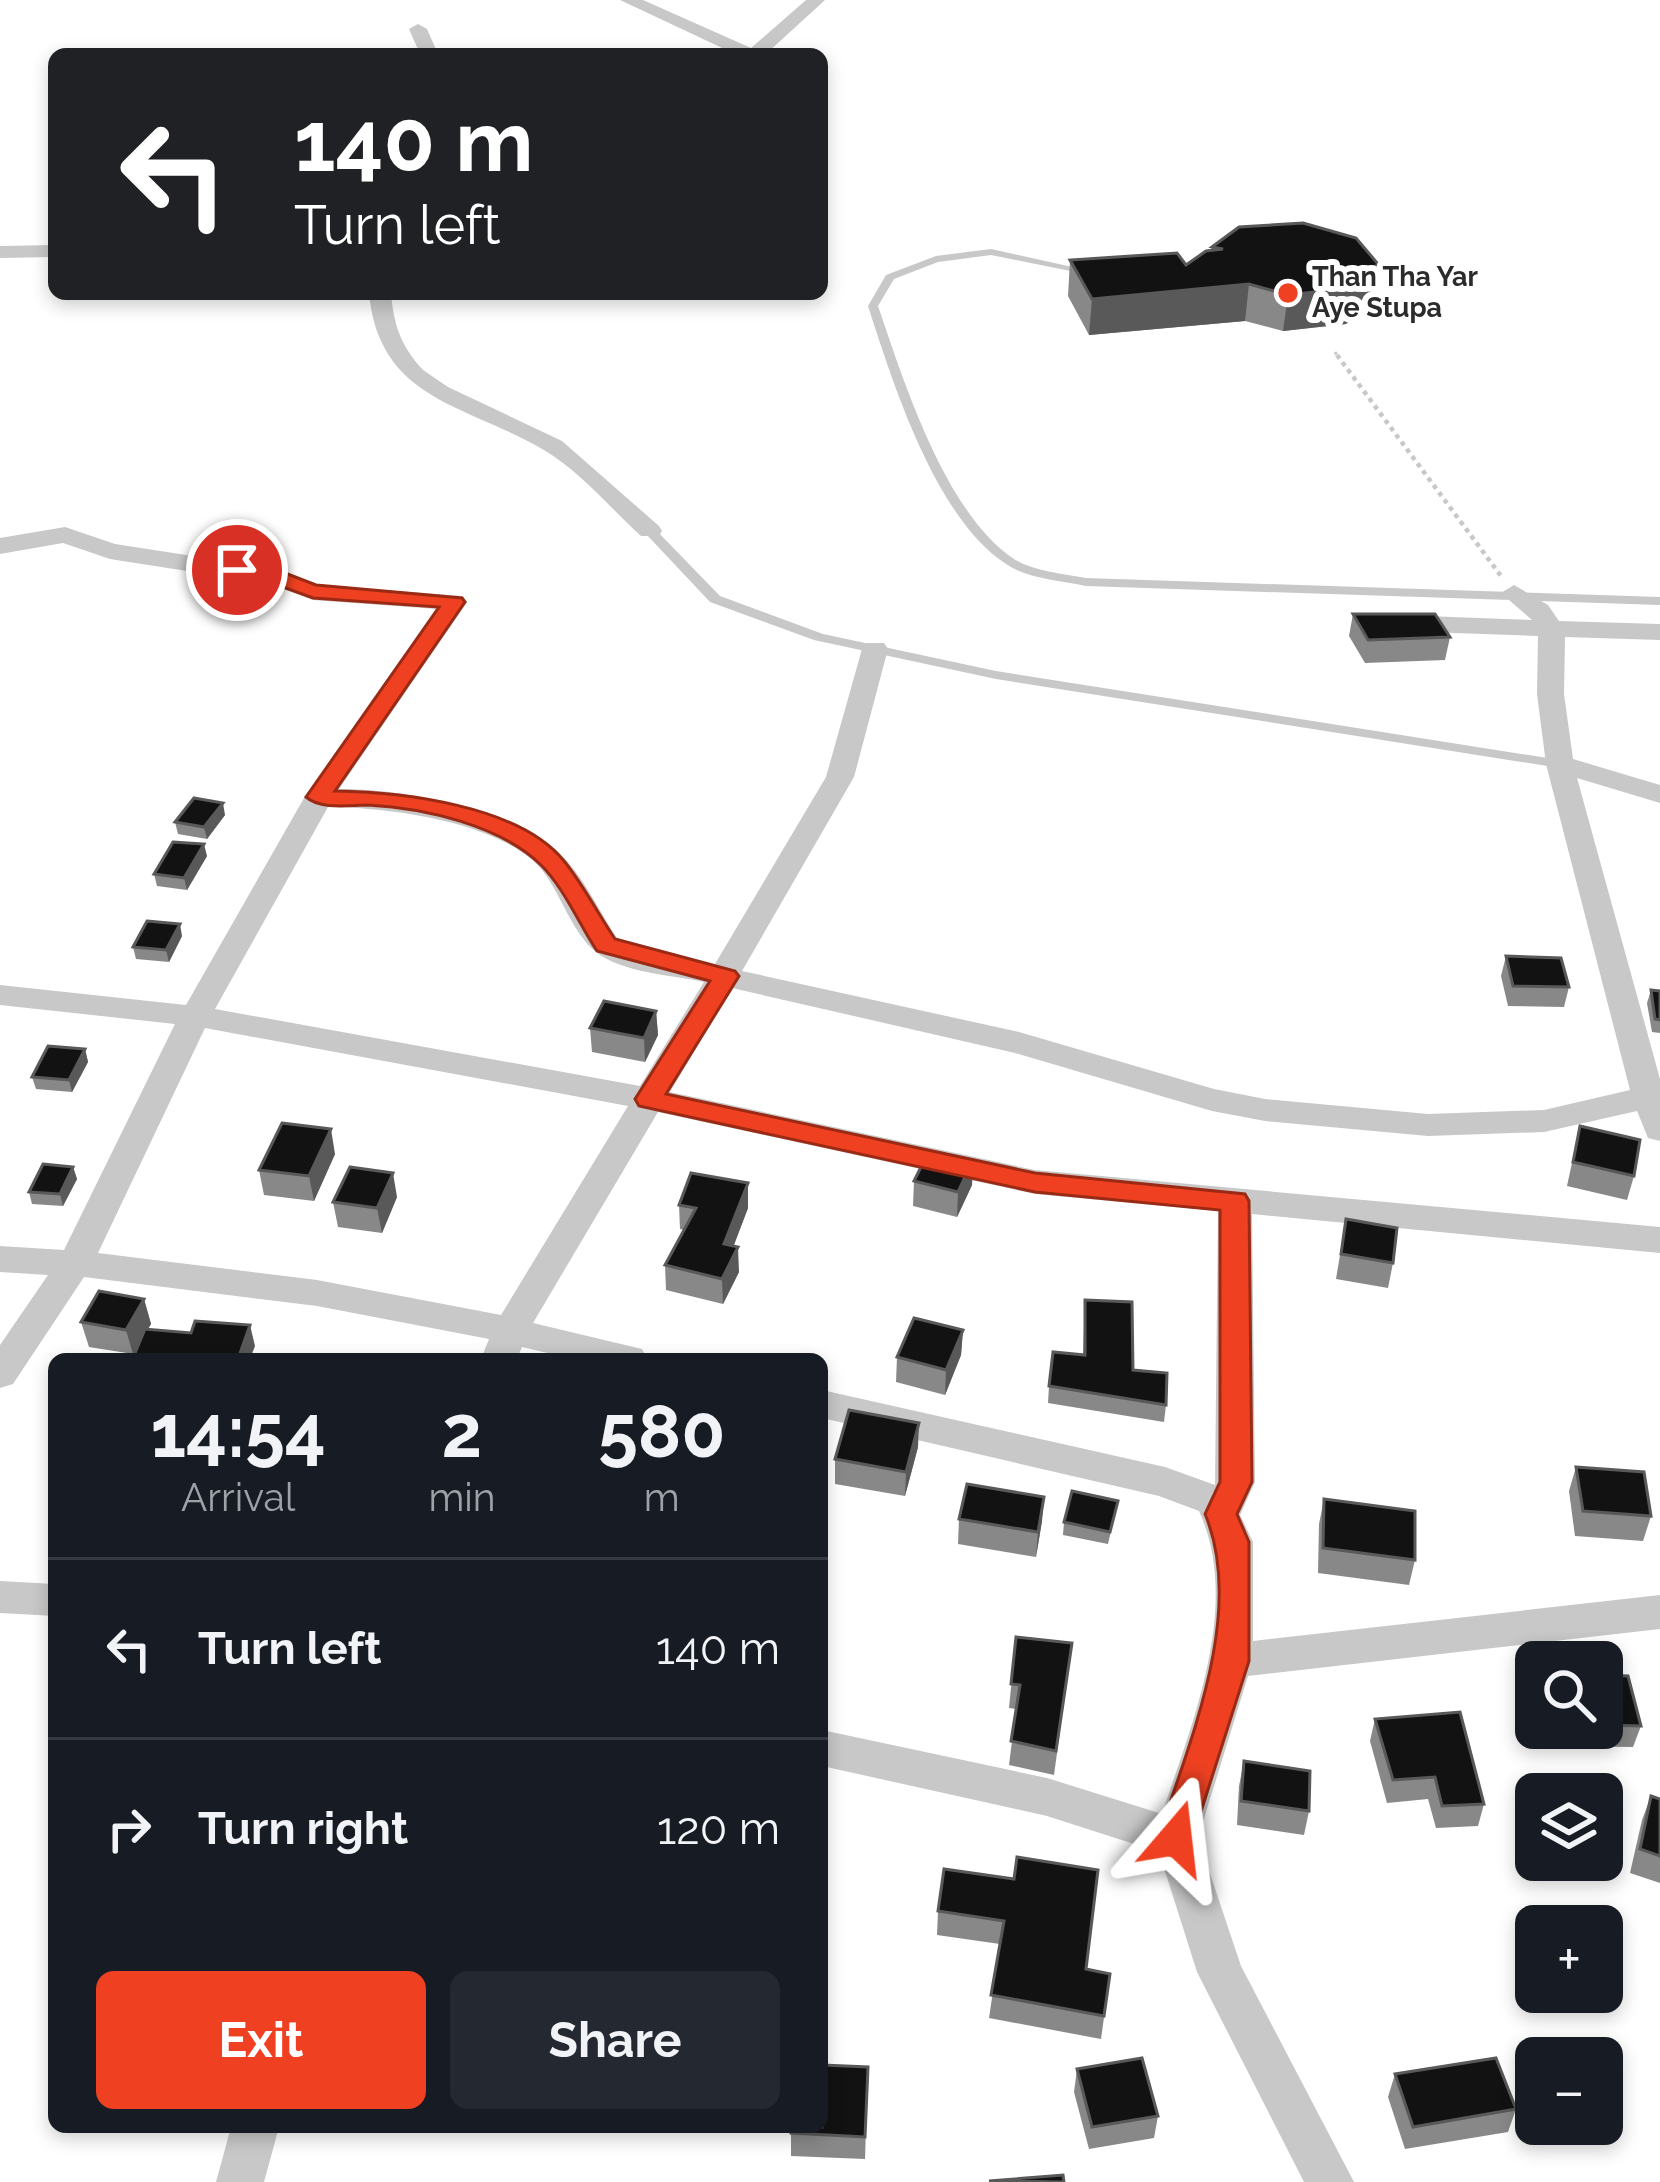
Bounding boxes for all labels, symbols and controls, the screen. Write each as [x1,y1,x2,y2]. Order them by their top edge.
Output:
text: 140 m [294,92,533,191]
icon: left [96,96,252,252]
text: Turn left [294,193,501,257]
place label: Than Tha Yar Aye Stupa [1312,261,1478,323]
marker: Than Tha Yar Aye Stupa [1275,280,1301,306]
pin [186,519,288,621]
icon: arrive [204,537,270,603]
text: 14:54 [150,1389,326,1474]
text: 2 [442,1389,482,1474]
text: 580 [598,1389,726,1474]
text: Arrival [181,1474,295,1520]
text: min [428,1474,495,1520]
text: m [644,1474,680,1520]
icon: left [96,1616,162,1682]
text: Turn left [198,1622,381,1675]
text: 140 m [656,1622,780,1675]
map controls [1515,1641,1623,2145]
button: search [1515,1641,1623,1749]
button: layers [1515,1773,1623,1881]
position arrow [1113,1775,1239,1901]
icon: right [96,1796,162,1862]
text: Turn right [198,1802,408,1855]
text: 120 m [657,1802,780,1855]
button: + [1515,1905,1623,2013]
button: Exit [96,1971,426,2109]
button: Share [450,1971,780,2109]
button: − [1515,2037,1623,2145]

